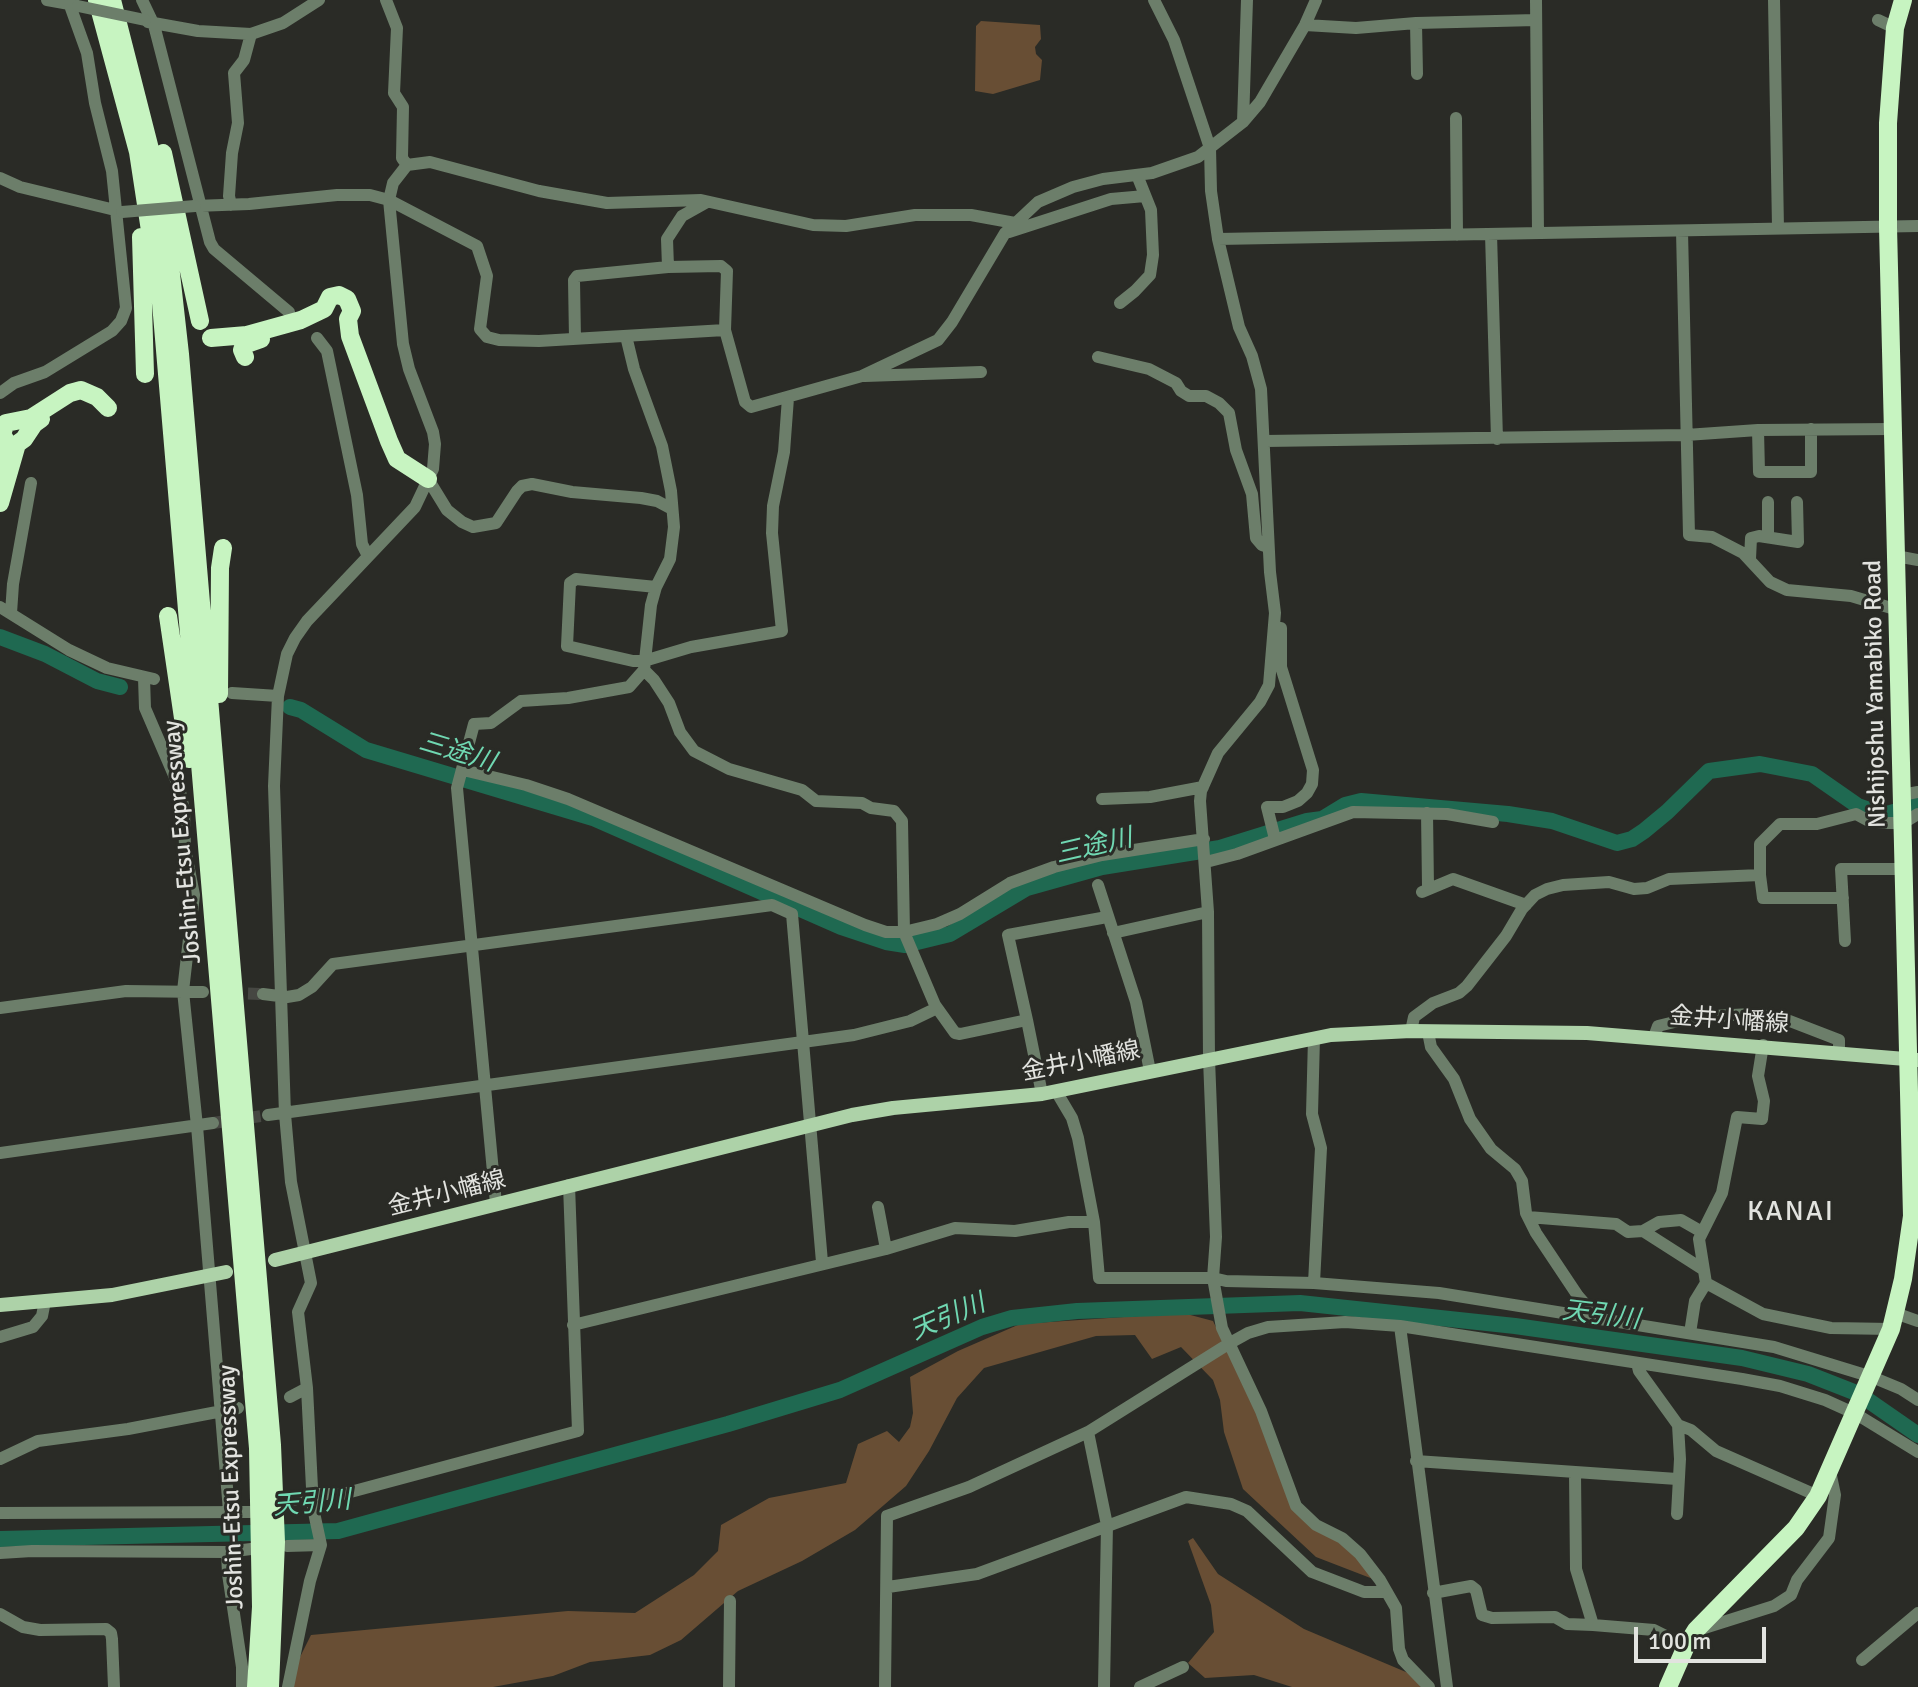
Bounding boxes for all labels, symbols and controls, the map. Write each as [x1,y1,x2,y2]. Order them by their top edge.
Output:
street label: Nishijoshu Yamabiko Road [1859,560,1893,828]
street label: Joshin-Etsu Expressway [158,719,208,965]
water label: 三途川 [415,727,499,779]
water label: 三途川 [1052,823,1136,871]
street label: 金井小幡線 [1668,1002,1790,1040]
street label: 金井小幡線 [1019,1036,1143,1088]
street label: 金井小幡線 [385,1166,509,1222]
district label: KANAI [1747,1196,1835,1230]
water label: 天引川 [906,1288,990,1348]
water label: 天引川 [1560,1296,1642,1336]
street label: Joshin-Etsu Expressway [213,1364,251,1610]
water label: 天引川 [272,1485,352,1523]
scale bar [1638,1611,1770,1661]
text: 100 m [1648,1626,1711,1656]

